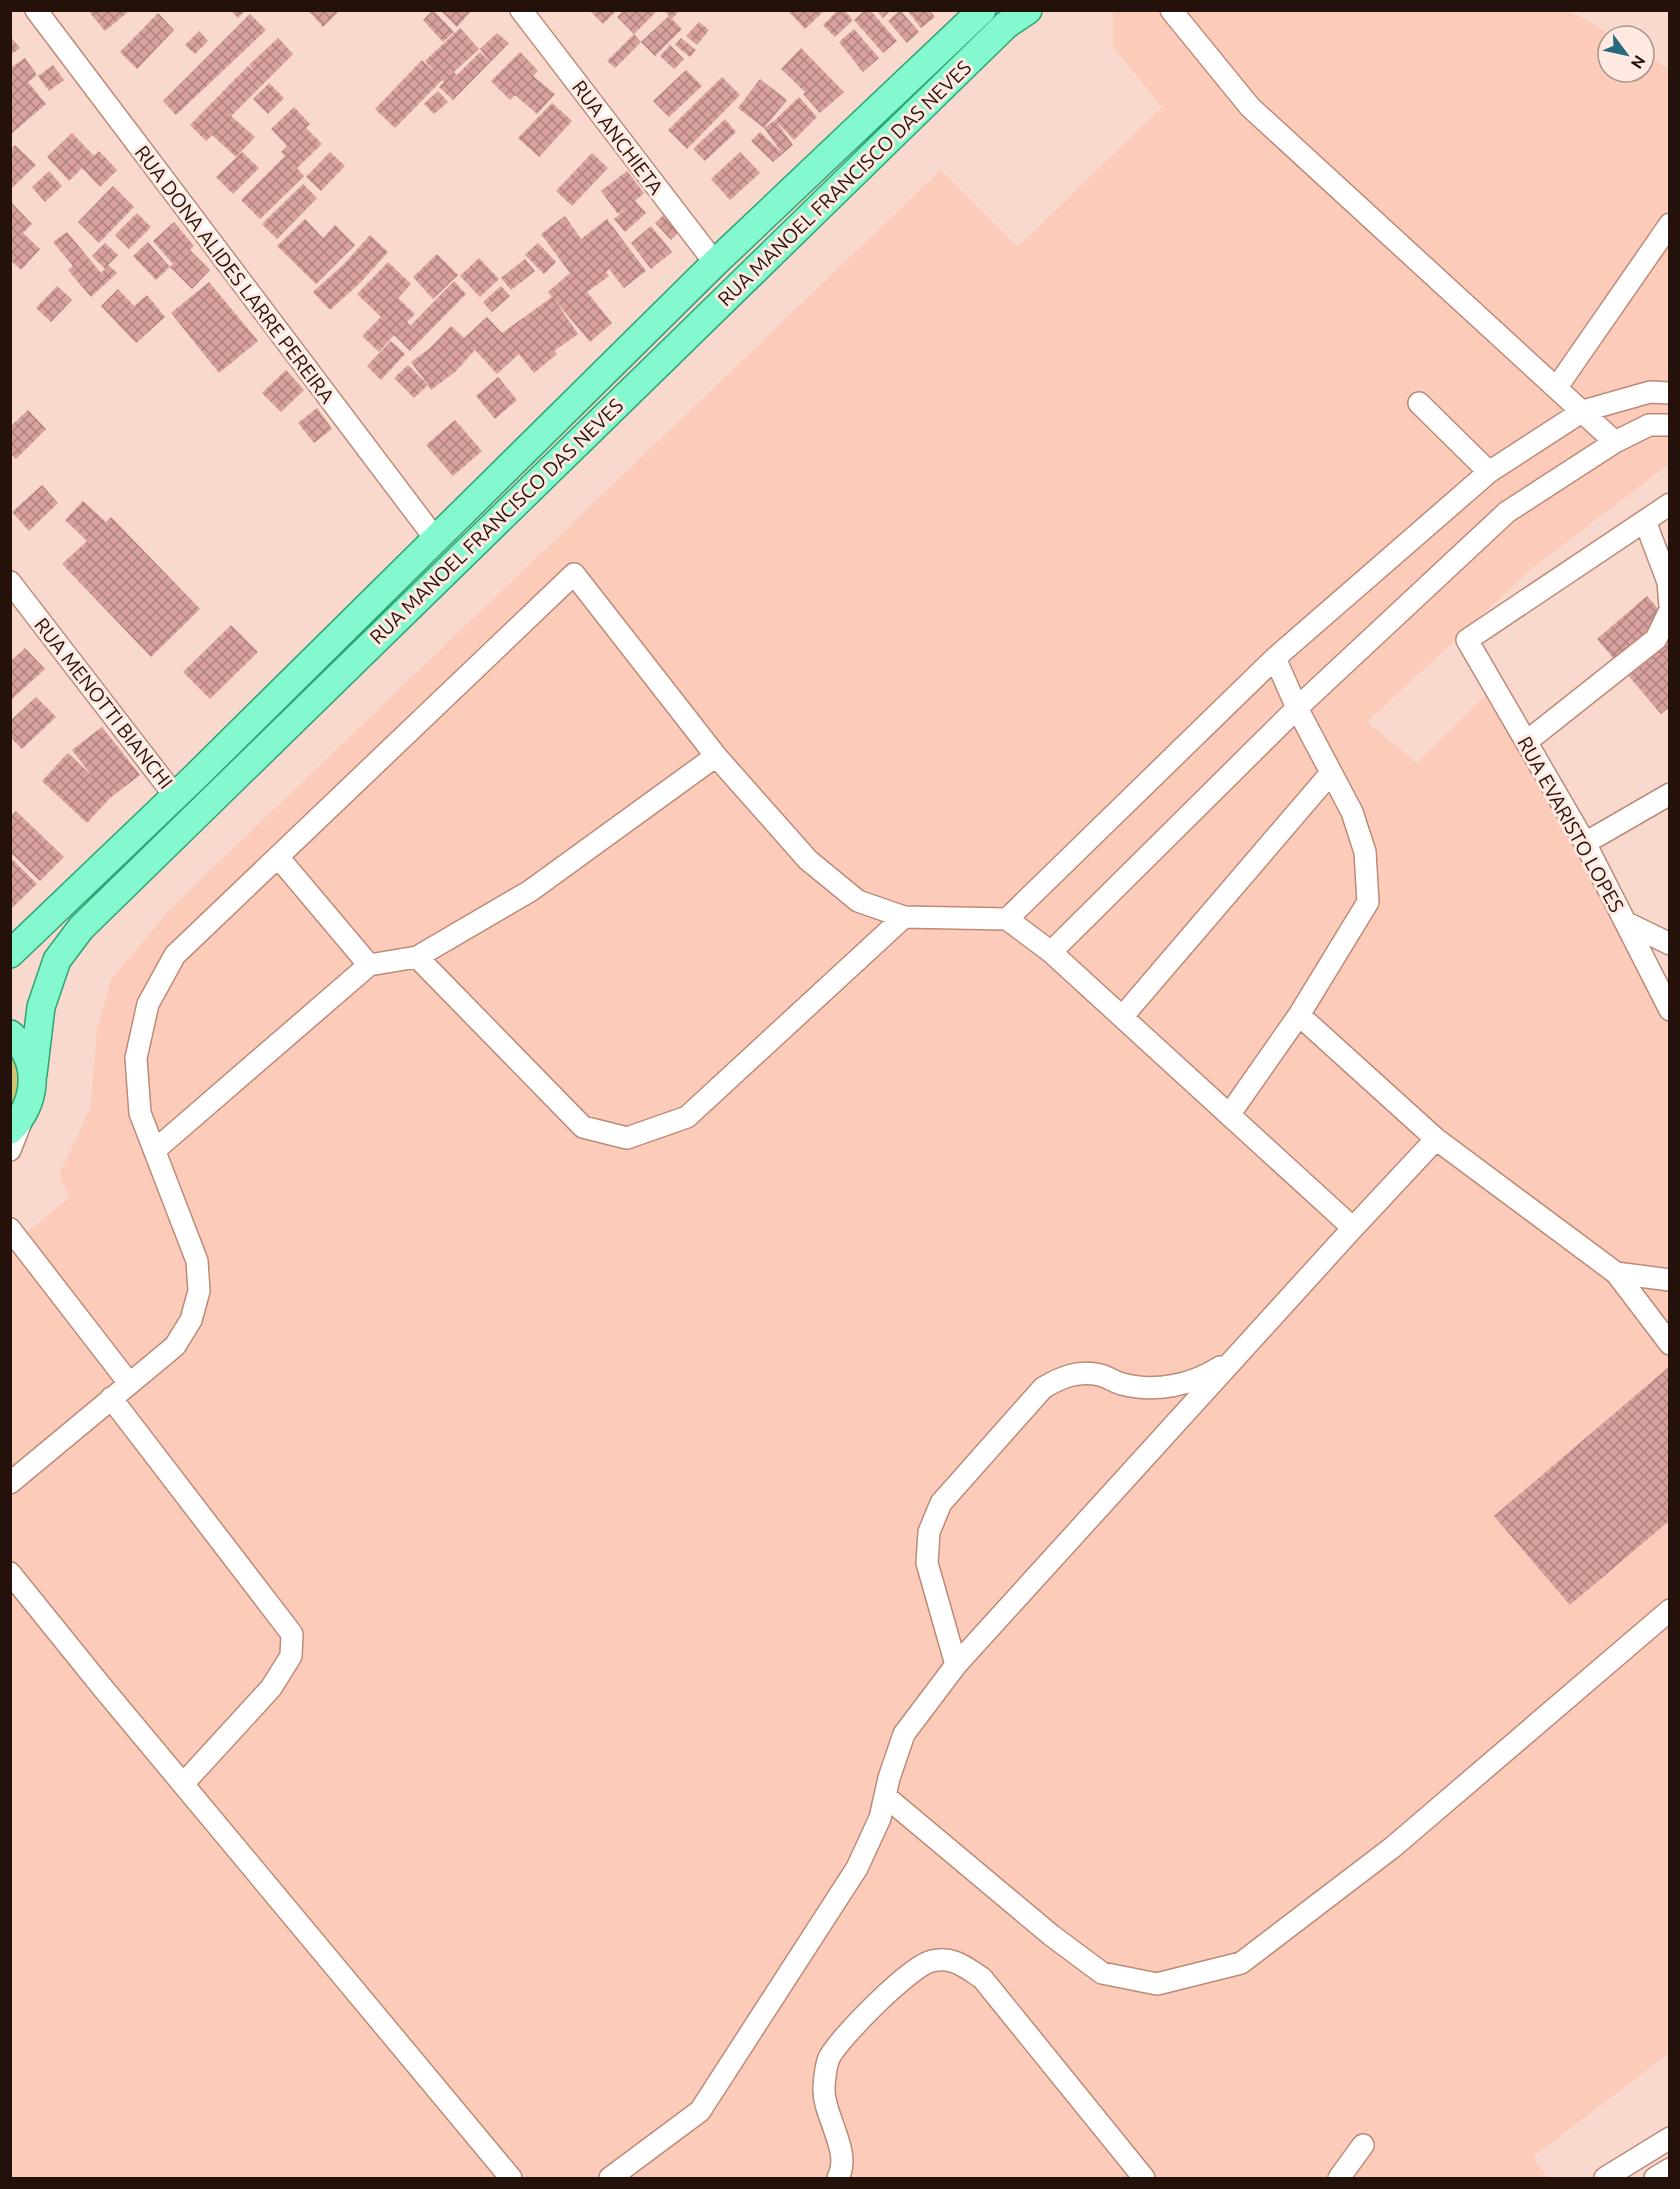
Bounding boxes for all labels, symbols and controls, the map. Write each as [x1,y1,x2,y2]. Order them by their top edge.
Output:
north arrow [1596,24,1656,84]
text: N [1628,52,1649,72]
street label: RUA MANOEL FRANCISCO DAS NEVES [713,56,975,310]
street label: RUA ANCHIETA [568,76,668,198]
street label: RUA DONA ALIDES LARRE PEREIRA [131,141,339,407]
street label: RUA MANOEL FRANCISCO DAS NEVES [365,394,627,648]
street label: RUA MENOTTI BIANCHI [30,613,178,793]
street label: RUA EVARISTO LOPES [1513,732,1629,916]

